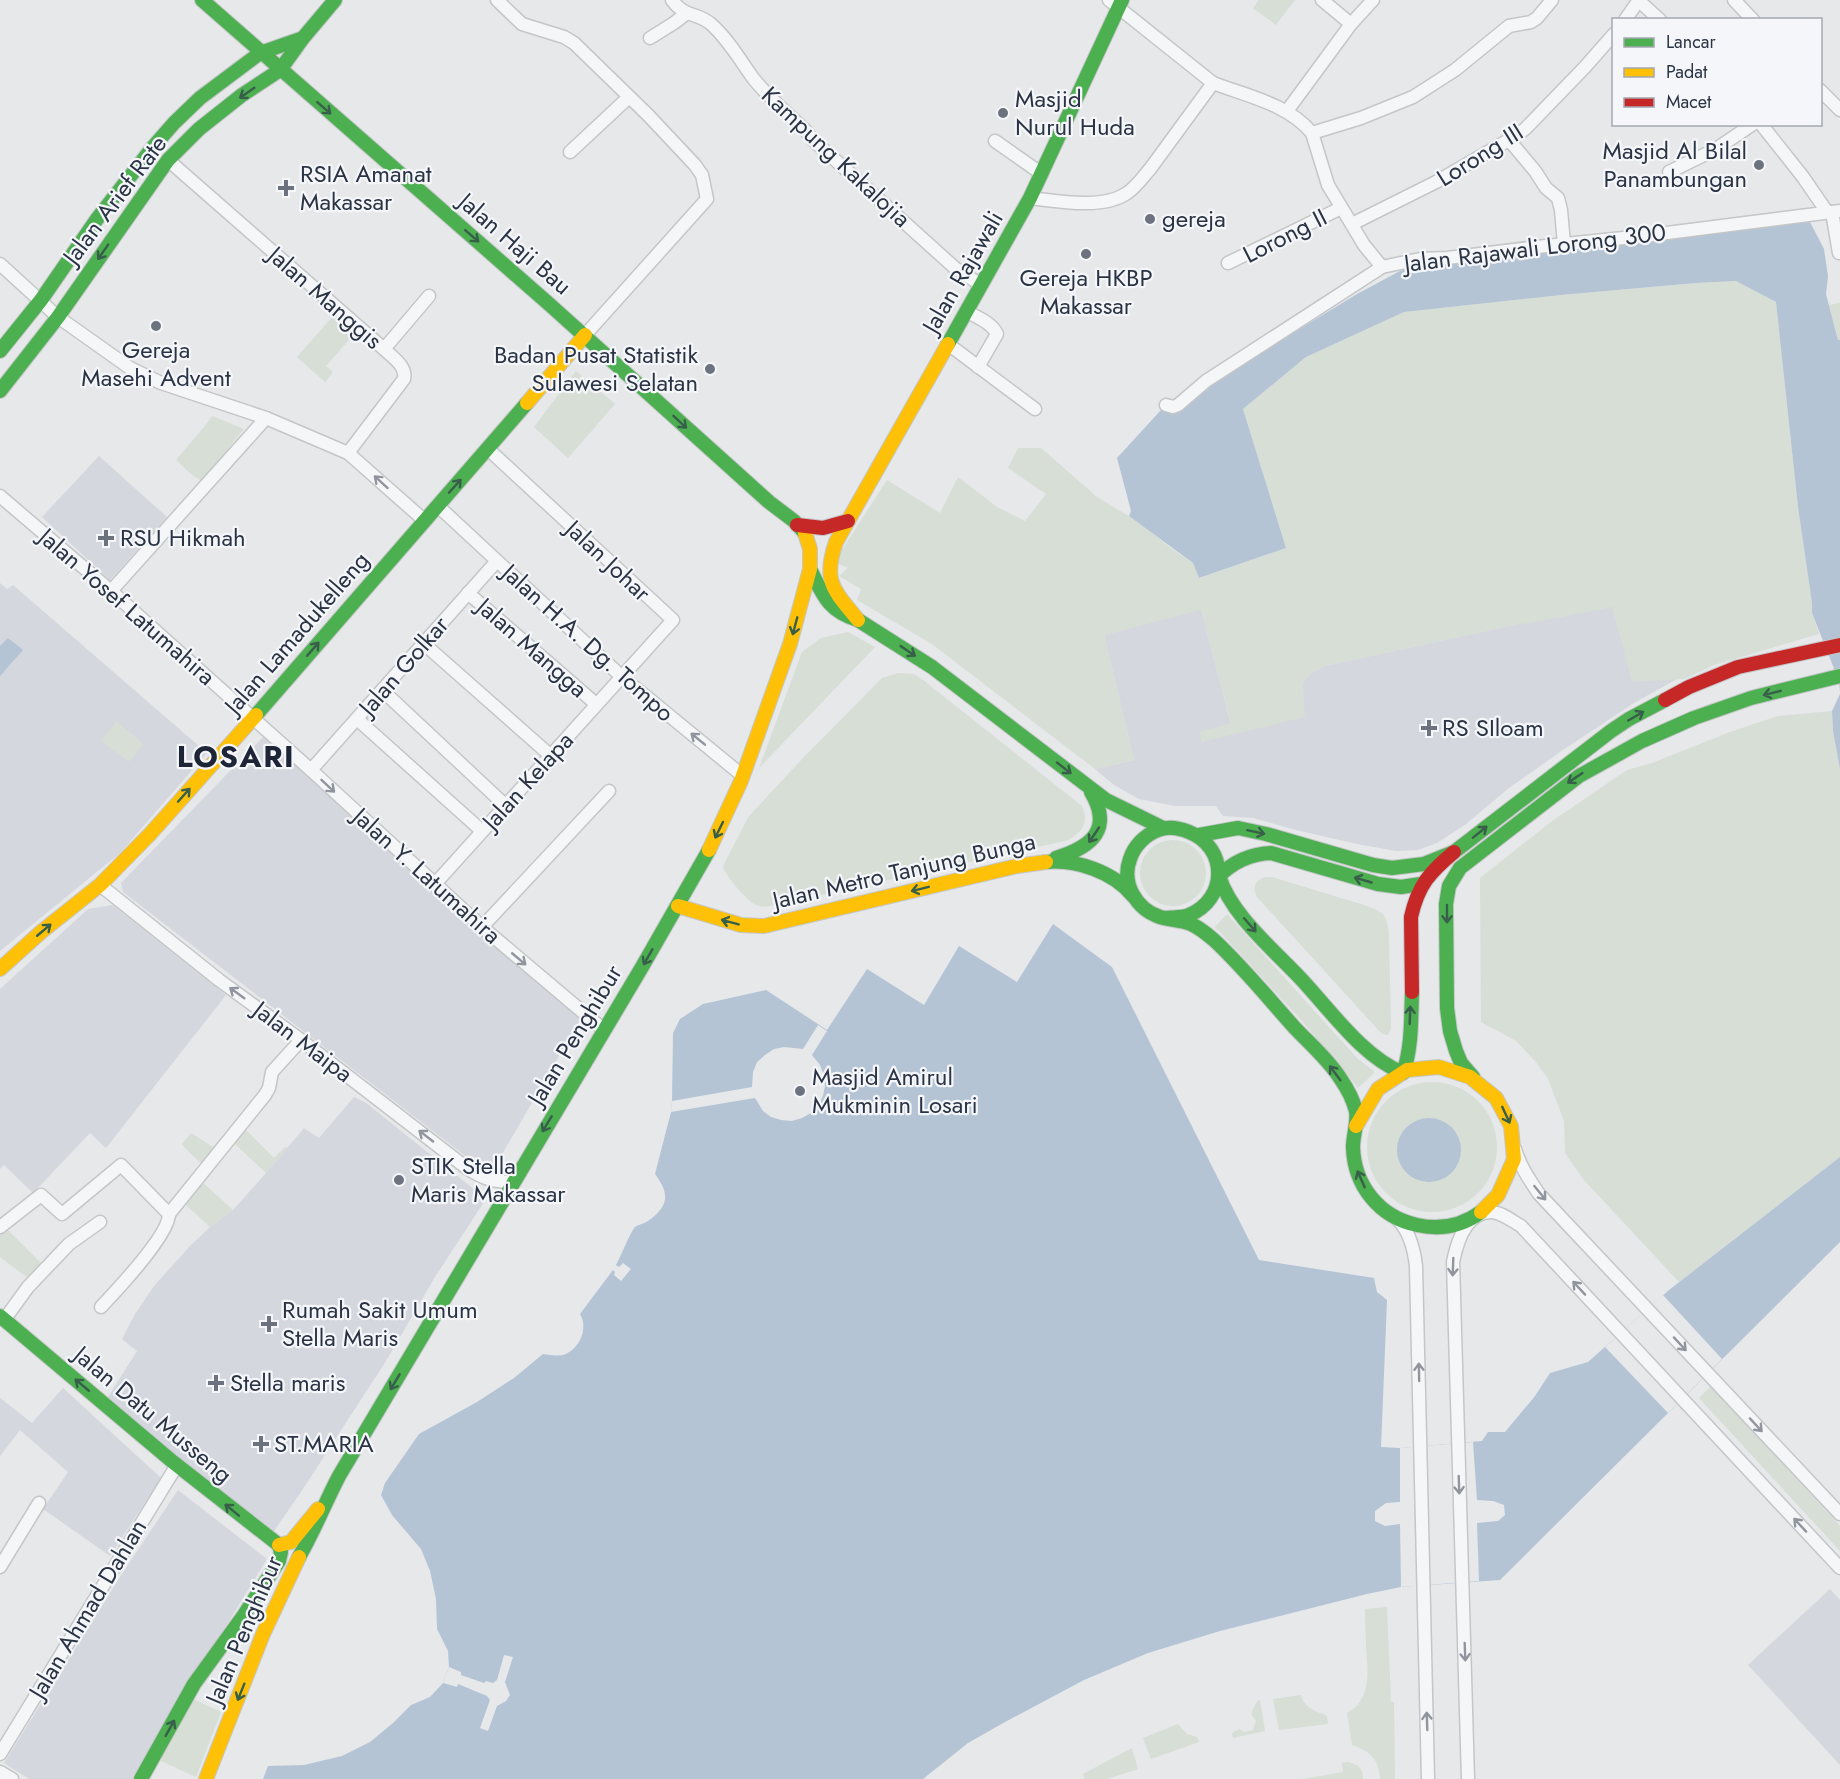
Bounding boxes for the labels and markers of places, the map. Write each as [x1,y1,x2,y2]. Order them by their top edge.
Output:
place label: Masjid Nurul Huda [1015,81,1135,144]
marker: Masjid Nurul Huda [996,106,1010,120]
place label: Masjid Al Bilal Panambungan [1602,133,1747,196]
place label: RSIA Amanat Makassar [300,156,432,219]
marker: Masjid Al Bilal Panambungan [1752,158,1766,172]
marker: RSIA Amanat Makassar [277,179,295,197]
place label: gereja [1162,201,1226,236]
marker: gereja [1143,212,1157,226]
marker: Gereja HKBP Makassar [1079,247,1093,261]
place label: Gereja HKBP Makassar [1019,260,1153,323]
marker: Gereja Masehi Advent [149,319,163,333]
place label: Gereja Masehi Advent [81,332,231,395]
place label: Badan Pusat Statistik Sulawesi Selatan [494,337,698,400]
marker: Badan Pusat Statistik Sulawesi Selatan [703,362,717,376]
place label: RSU Hikmah [120,520,246,555]
marker: RSU Hikmah [97,529,115,547]
place label: RS SIloam [1442,710,1544,745]
marker: RS SIloam [1420,719,1438,737]
place label: Masjid Amirul Mukminin Losari [812,1059,978,1122]
marker: Masjid Amirul Mukminin Losari [793,1084,807,1098]
place label: STIK Stella Maris Makassar [411,1148,566,1211]
marker: STIK Stella Maris Makassar [392,1173,406,1187]
place label: Rumah Sakit Umum Stella Maris [282,1292,478,1355]
marker: Rumah Sakit Umum Stella Maris [260,1315,278,1333]
place label: Stella maris [230,1365,345,1400]
marker: Stella maris [207,1374,225,1392]
place label: ST.MARIA [274,1426,374,1461]
marker: ST.MARIA [252,1435,270,1453]

